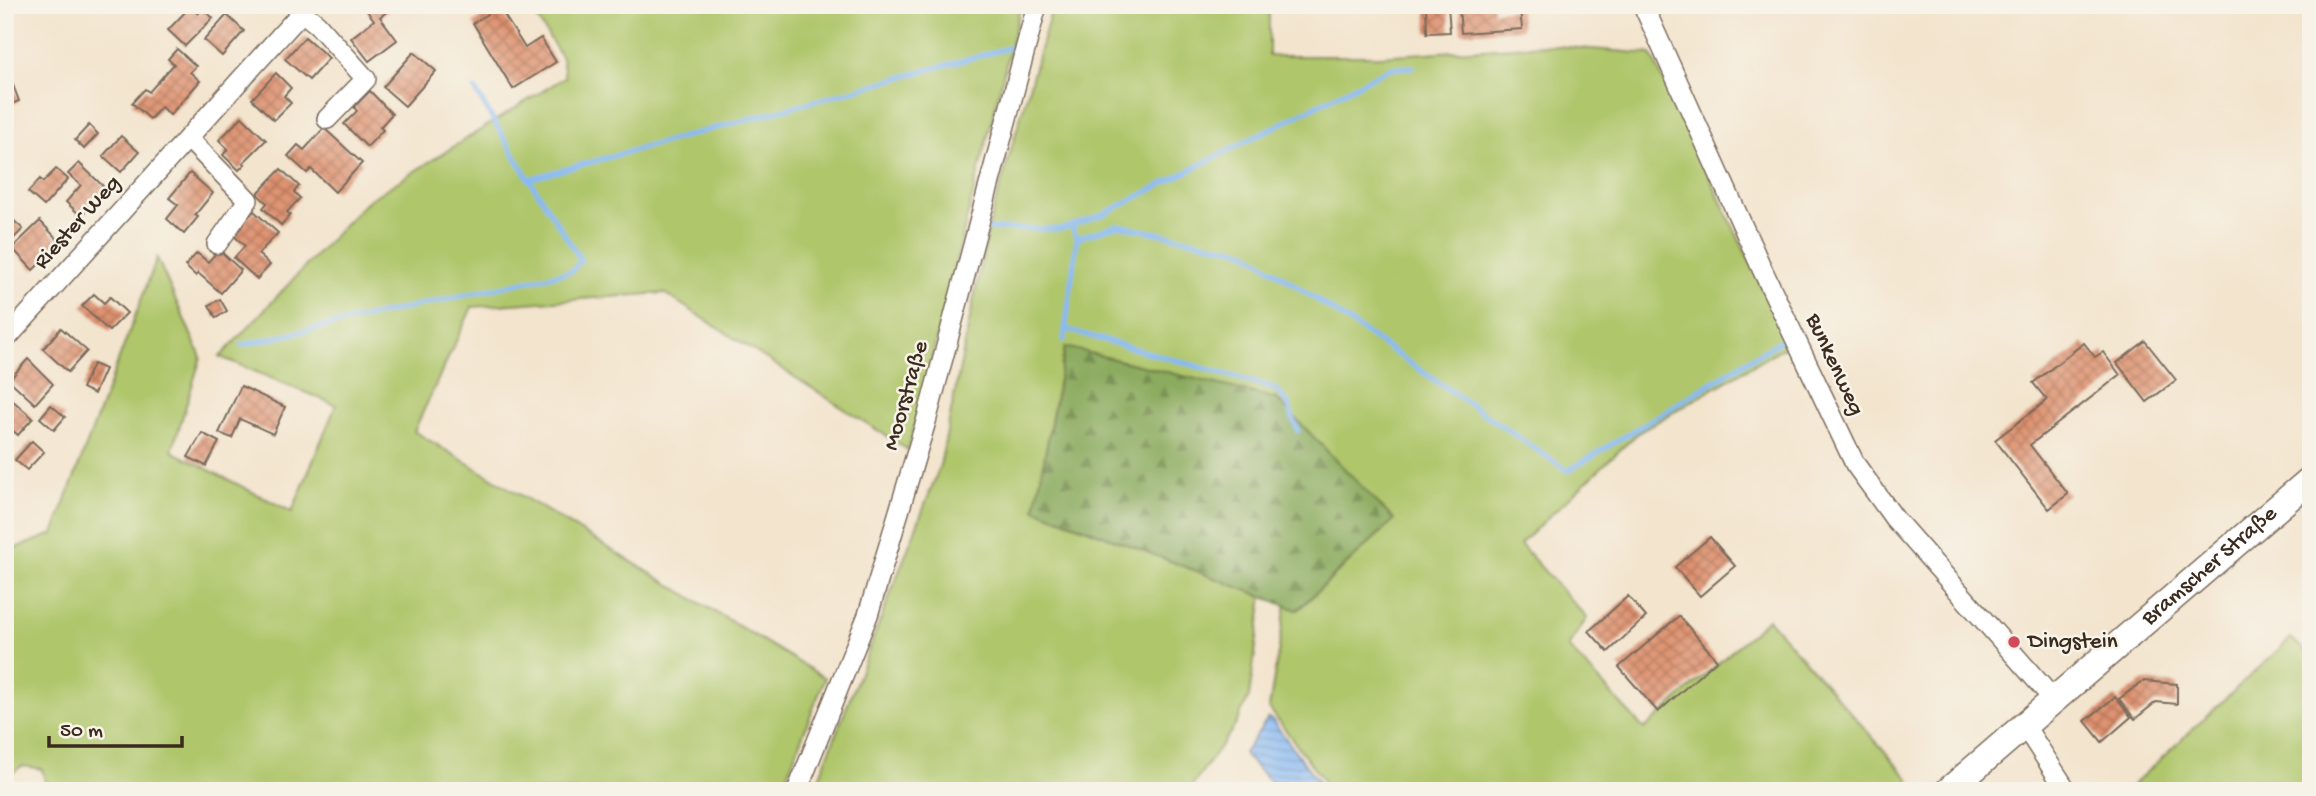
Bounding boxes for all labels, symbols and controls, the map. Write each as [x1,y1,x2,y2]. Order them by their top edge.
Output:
street label: Riester Weg [29,171,127,275]
street label: Bunkenweg [1798,309,1869,420]
street label: Moorstraße [879,337,936,454]
street label: Bramscher Straße [2136,500,2284,632]
place label: Dingstein [2026,629,2118,656]
marker: Dingstein [2006,634,2022,650]
scale bar [49,705,182,749]
text: 50 m [60,720,103,745]

